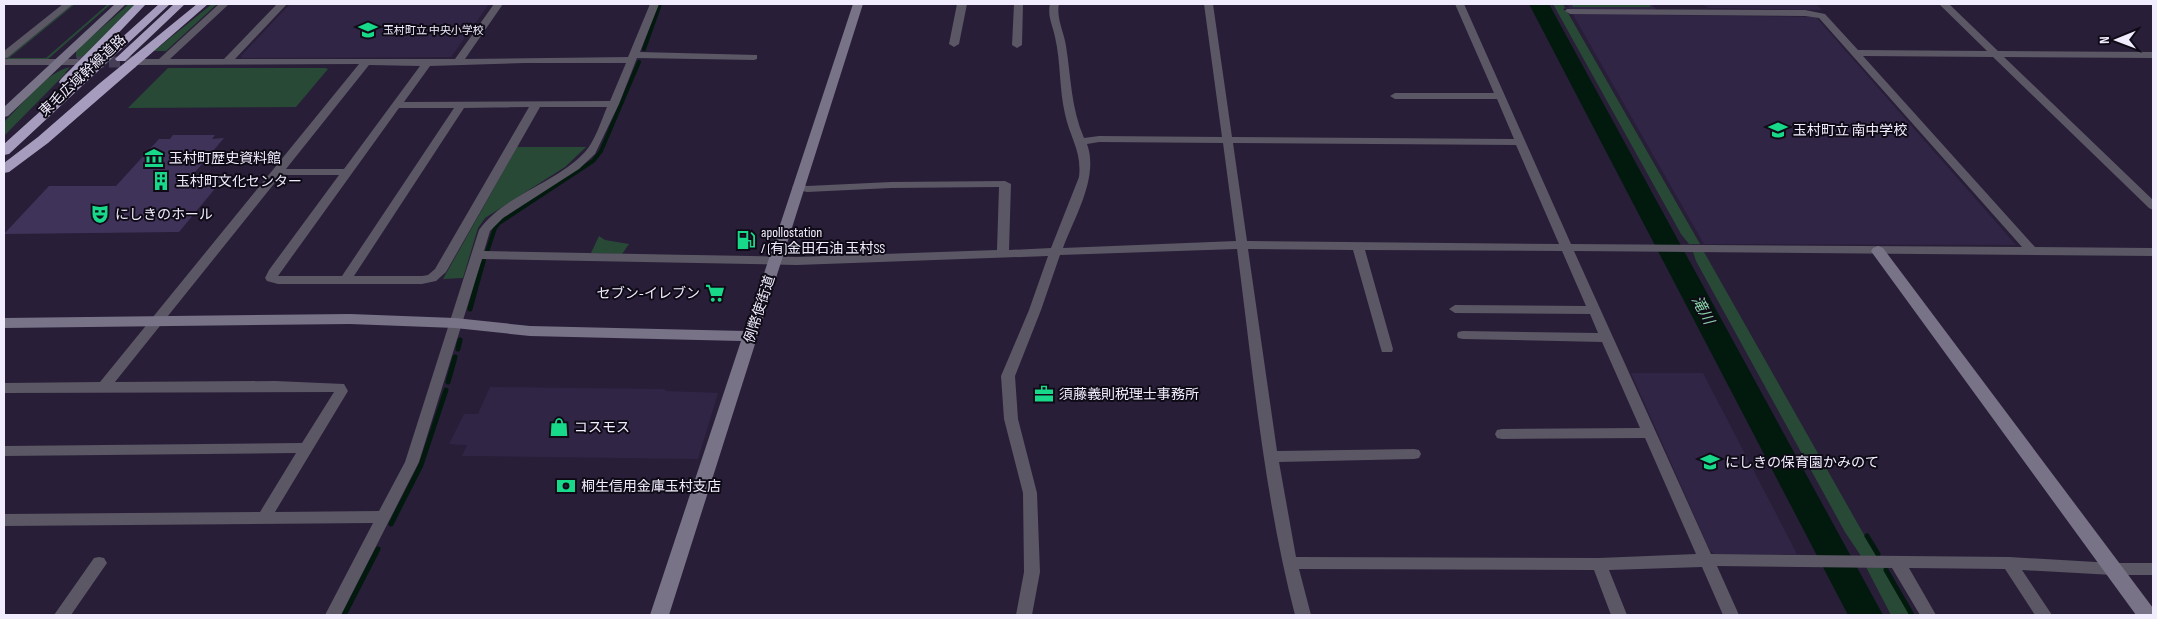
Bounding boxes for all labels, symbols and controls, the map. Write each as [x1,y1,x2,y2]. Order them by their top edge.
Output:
north arrow [2092,15,2142,65]
school or university icon: 玉村町立 中央小学校 [357,19,379,41]
place label: 玉村町立 中央小学校 [383,24,484,37]
street label: 東毛広域幹線道路 [36,31,129,120]
text: N [2096,36,2113,44]
school or university icon: 玉村町立 南中学校 [1767,119,1789,141]
place label: 玉村町立 南中学校 [1793,122,1907,139]
museum icon: 玉村町歴史資料館 [143,147,165,169]
place label: 玉村町歴史資料館 [169,150,281,167]
building icon: 玉村町文化センター [150,170,172,192]
place label: 玉村町文化センター [176,173,302,190]
theatre icon: にしきのホール [89,203,111,225]
place label: にしきのホール [115,206,213,223]
place label: apollostation / (有)金田石油 玉村SS [761,224,885,257]
fuel station icon: apollostation / (有)金田石油 玉村SS [735,229,757,251]
street label: 例幣使街道 [741,273,778,345]
supermarket icon: セブン-イレブン [704,282,726,304]
place label: セブン-イレブン [597,285,700,302]
water label: 滝川 [1687,293,1719,330]
office icon: 須藤義則税理士事務所 [1033,383,1055,405]
place label: 須藤義則税理士事務所 [1059,386,1199,403]
shop icon: コスモス [548,416,570,438]
place label: コスモス [574,419,630,436]
school or university icon: にしきの保育園かみのて [1699,451,1721,473]
place label: にしきの保育園かみのて [1725,454,1879,471]
bank icon: 桐生信用金庫玉村支店 [555,475,577,497]
place label: 桐生信用金庫玉村支店 [581,478,721,495]

